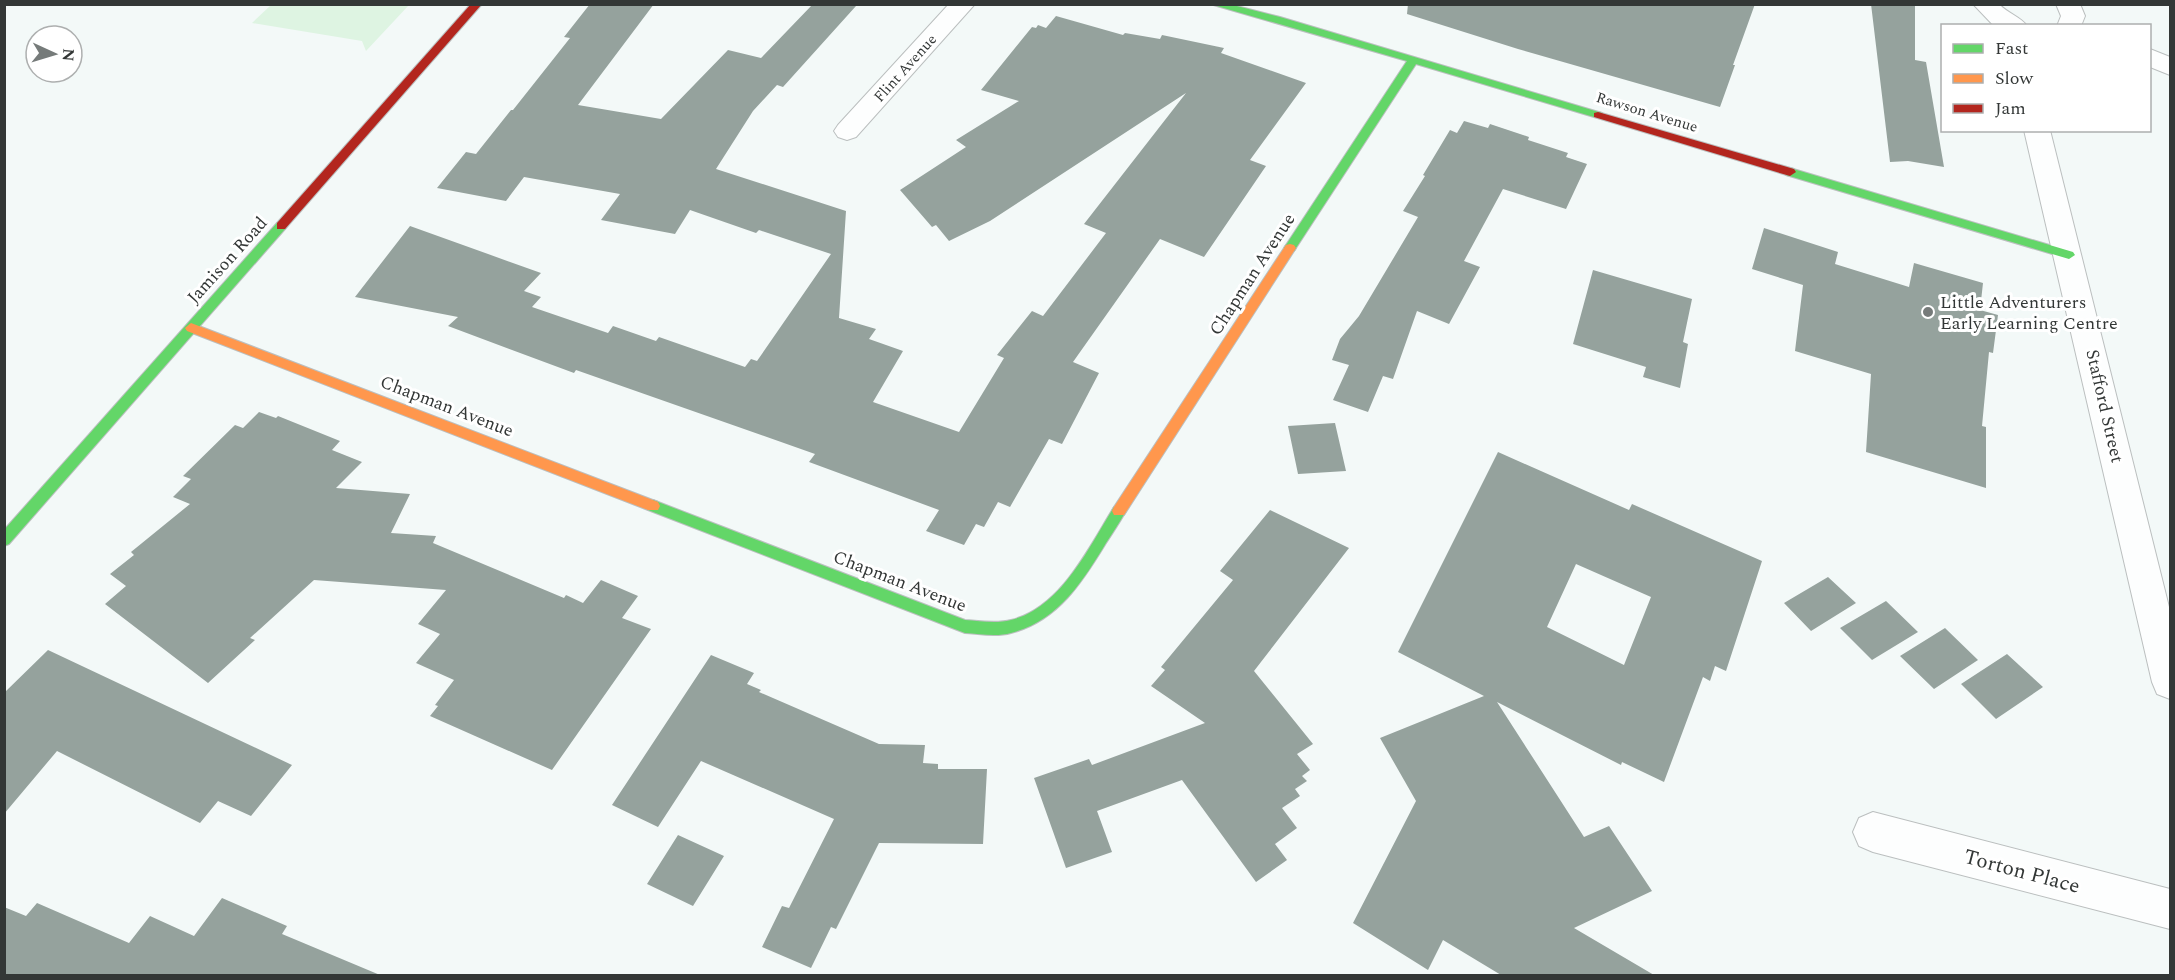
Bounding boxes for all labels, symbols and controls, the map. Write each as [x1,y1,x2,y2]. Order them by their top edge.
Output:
north arrow [24,24,84,84]
legend [1941,24,2151,132]
street label: Flint Avenue [868,29,942,108]
text: Fast [1995,35,2028,62]
text: N [56,48,80,62]
text: Slow [1995,65,2034,92]
street label: Rawson Avenue [1593,86,1701,139]
text: Jam [1995,95,2026,122]
street label: Chapman Avenue [1203,208,1302,341]
street label: Jamison Road [181,211,274,310]
place label: Little Adventurers Early Learning Centre [1940,289,2118,337]
marker: Little Adventurers Early Learning Centre [1921,305,1935,319]
street label: Stafford Street [2078,347,2131,466]
street label: Chapman Avenue [376,369,518,444]
street label: Chapman Avenue [829,544,971,619]
street label: Torton Place [1960,841,2083,903]

